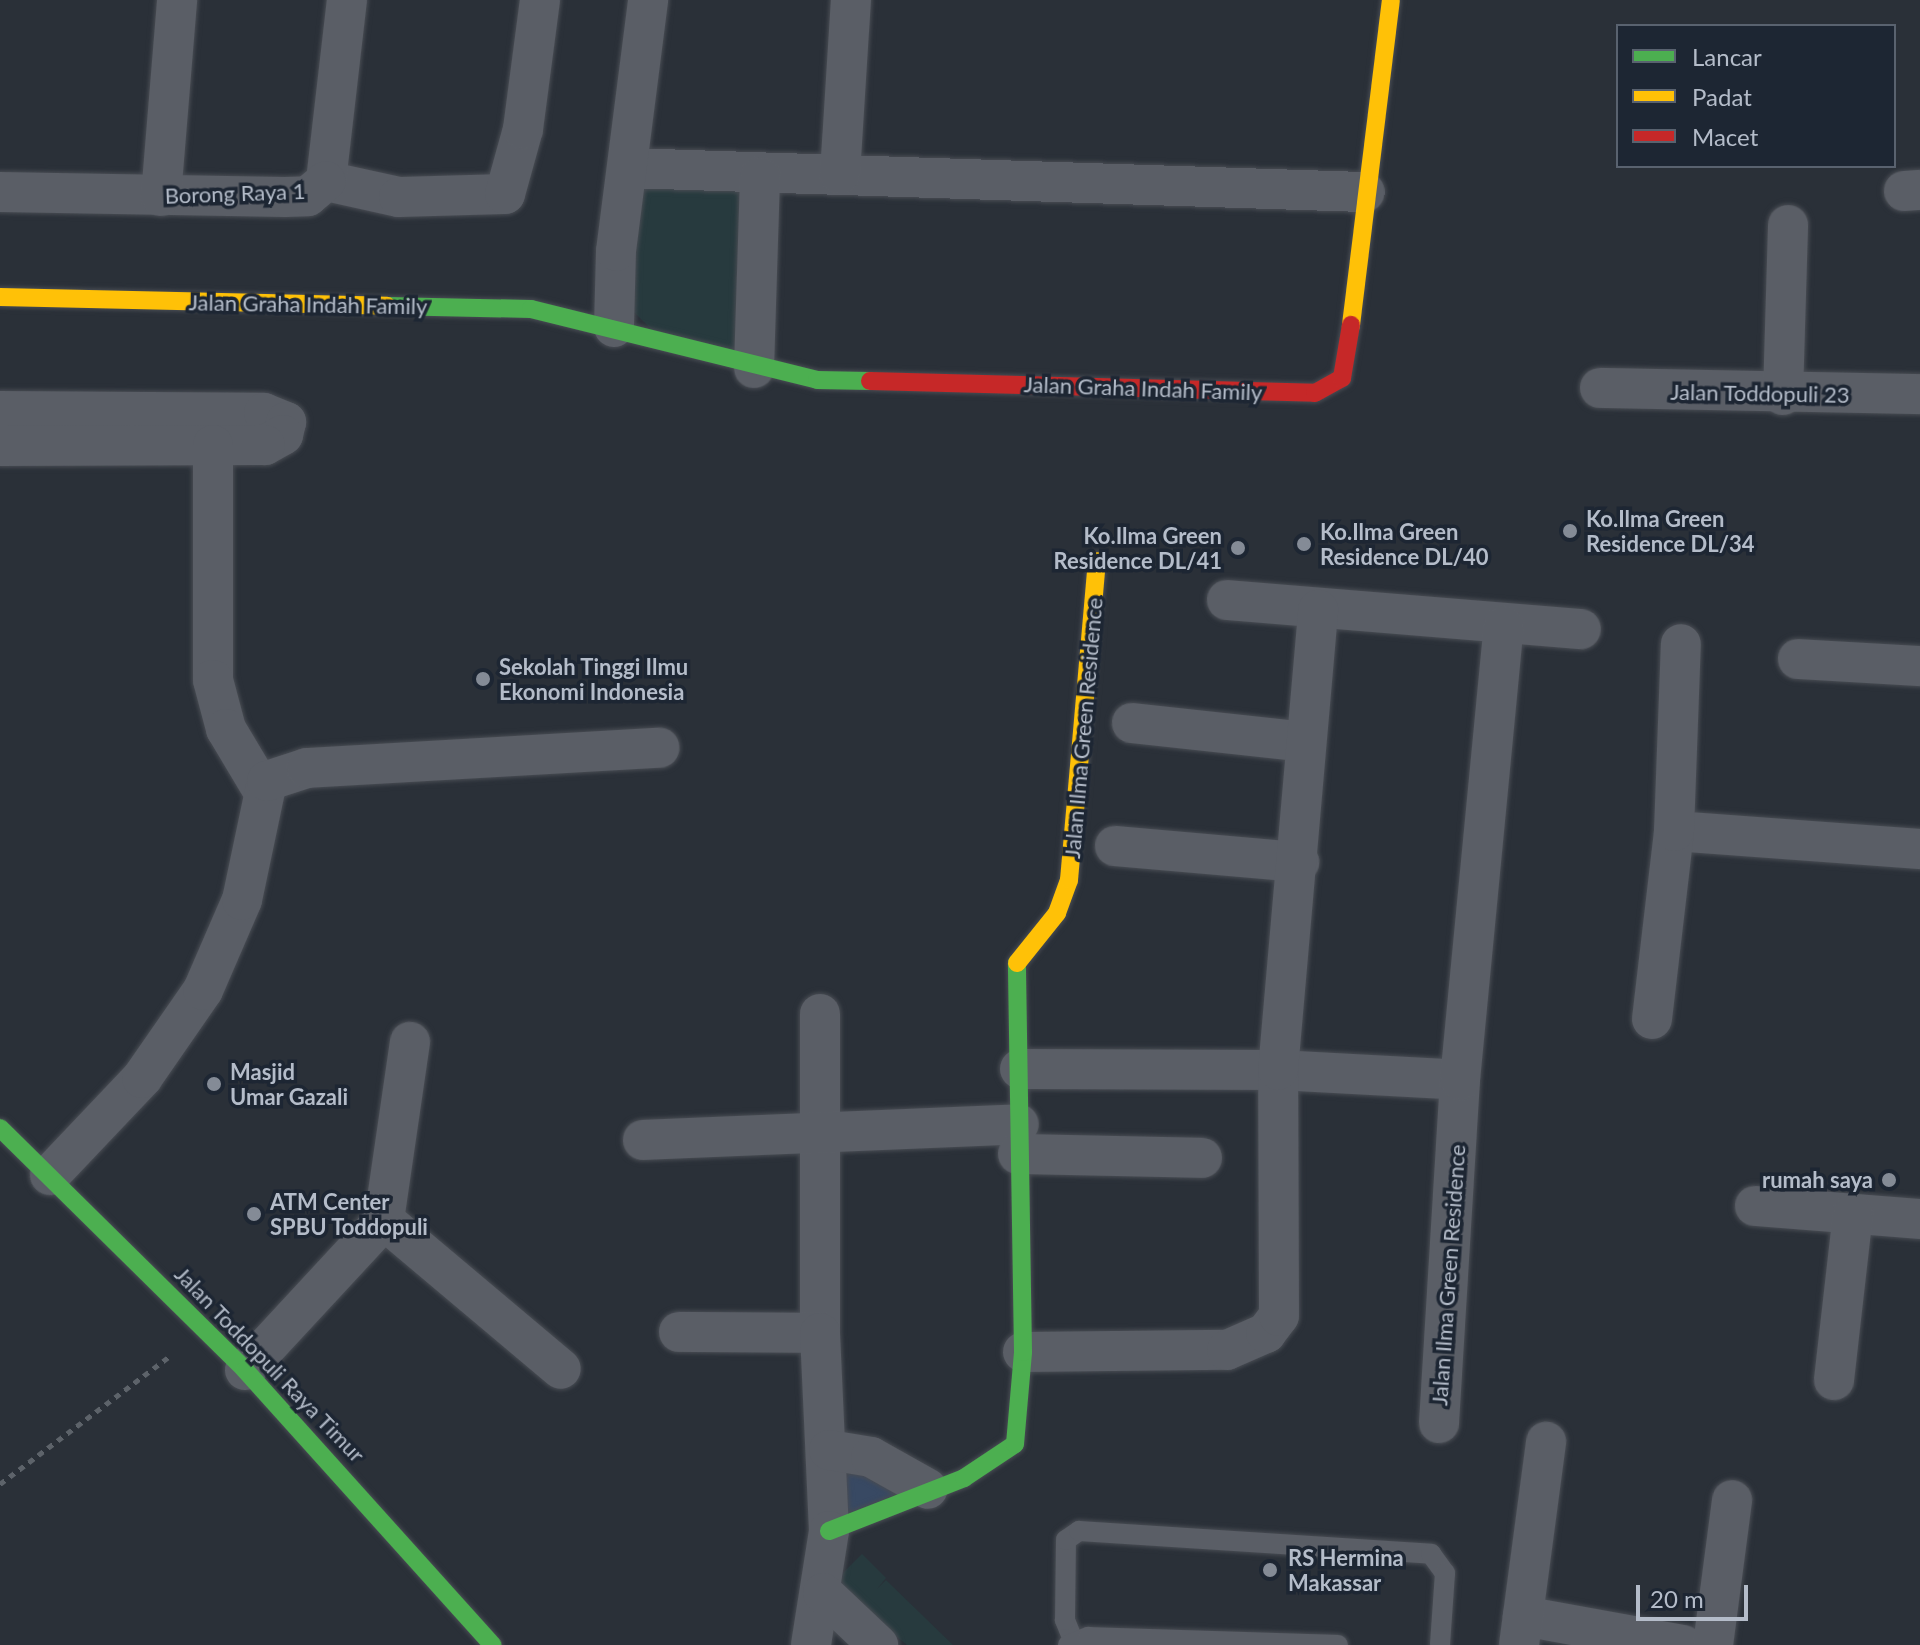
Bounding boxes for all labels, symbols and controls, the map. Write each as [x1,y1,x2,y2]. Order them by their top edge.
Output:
legend [1616,24,1896,168]
text: Lancar [1692,42,1762,71]
text: Padat [1692,82,1752,111]
text: Macet [1692,122,1758,151]
street label: Borong Raya 1 [164,177,306,209]
street label: Jalan Graha Indah Family [189,289,427,319]
street label: Jalan Graha Indah Family [1023,371,1263,405]
street label: Jalan Toddopuli 23 [1670,378,1850,408]
place label: Ko.Ilma Green Residence DL/34 [1586,505,1754,556]
place label: Ko.Ilma Green Residence DL/40 [1320,518,1488,570]
place label: Ko.Ilma Green Residence DL/41 [1054,522,1222,574]
marker: Ko.Ilma Green Residence DL/34 [1561,522,1579,540]
marker: Ko.Ilma Green Residence DL/40 [1295,535,1313,553]
marker: Ko.Ilma Green Residence DL/41 [1229,539,1247,557]
street label: Jalan Ilma Green Residence [1058,596,1108,860]
place label: Sekolah Tinggi Ilmu Ekonomi Indonesia [499,653,689,704]
marker: Sekolah Tinggi Ilmu Ekonomi Indonesia [474,670,492,688]
place label: Masjid Umar Gazali [230,1058,349,1110]
marker: Masjid Umar Gazali [205,1075,223,1093]
street label: Jalan Ilma Green Residence [1426,1143,1470,1407]
place label: rumah saya [1762,1167,1873,1193]
marker: rumah saya [1880,1171,1898,1189]
place label: ATM Center SPBU Toddopuli [270,1188,429,1240]
marker: ATM Center SPBU Toddopuli [245,1205,263,1223]
street label: Jalan Toddopuli Raya Timur [169,1260,371,1468]
place label: RS Hermina Makassar [1288,1544,1404,1596]
marker: RS Hermina Makassar [1259,1559,1281,1581]
scale bar [1640,1569,1752,1619]
text: 20 m [1650,1584,1704,1613]

